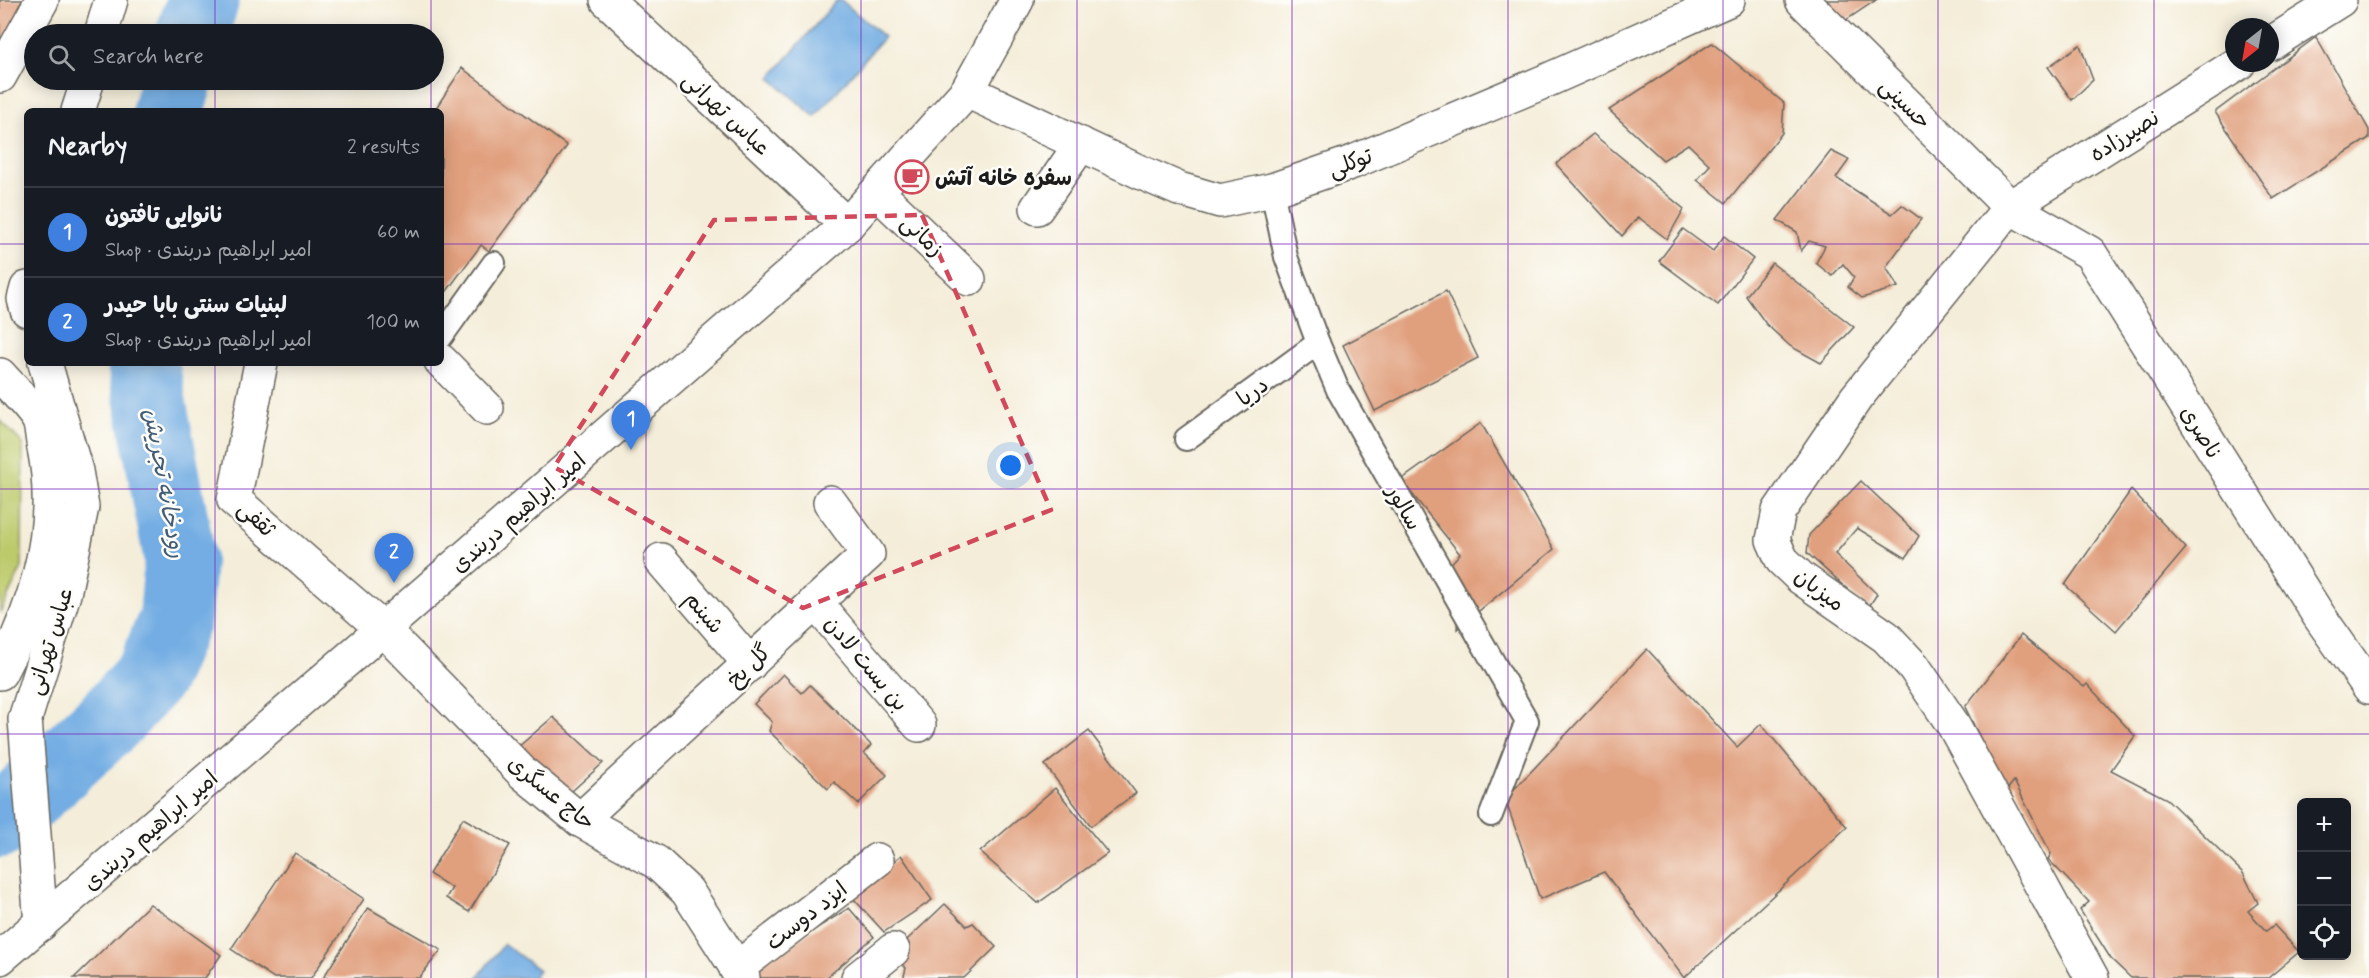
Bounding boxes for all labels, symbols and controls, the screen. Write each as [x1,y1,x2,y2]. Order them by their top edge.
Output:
north arrow [2225,18,2279,72]
search box [24,24,444,90]
icon: search [45,41,78,74]
text: Search here [93,43,204,71]
street label: عباس تهرانی [676,67,776,162]
street label: حسینی [1873,73,1936,136]
street label: نصیرزاده [2085,104,2165,169]
text: Nearby [48,130,127,164]
text: 2 results [347,134,420,161]
street label: توکلی [1325,143,1377,185]
cafe icon: سفره خانه آتش [894,159,930,195]
place label: سفره خانه آتش [935,165,1072,193]
text: نانوایی تافتون [105,202,224,230]
street label: زمانی [894,209,949,263]
text: 1 [63,219,72,246]
text: 60 m [377,219,420,246]
text: Shop · امیر ابراهیم دربندی [105,237,312,264]
text: لبنیات سنتی بابا حیدر [105,292,287,320]
text: 2 [63,309,72,336]
text: 100 m [366,309,420,336]
text: Shop · امیر ابراهیم دربندی [105,327,312,354]
street label: دریا [1232,372,1275,414]
pin: 1 [612,400,650,450]
street label: ناصری [2173,401,2228,465]
water label: رودخانه تجریش [135,406,192,561]
street label: امیر ابراهیم دربندی [446,447,593,581]
your location [996,451,1025,480]
street label: سالور [1378,479,1427,536]
street label: ثقفی [231,495,281,544]
pin: 2 [374,534,414,583]
street label: میزبان [1788,563,1849,619]
street label: عباس تهرانی [21,585,80,699]
street label: شبنم [677,586,729,641]
street label: بن بست لادن [817,611,914,718]
street label: گل یخ [721,639,778,694]
street label: حاج عسگری [501,750,600,837]
street label: امیر ابراهیم دربندی [78,765,225,899]
map controls [2297,798,2351,960]
button: + [2297,798,2351,852]
button: − [2297,852,2351,906]
street label: ایزد دوست [761,876,854,957]
button: locate [2297,906,2351,960]

